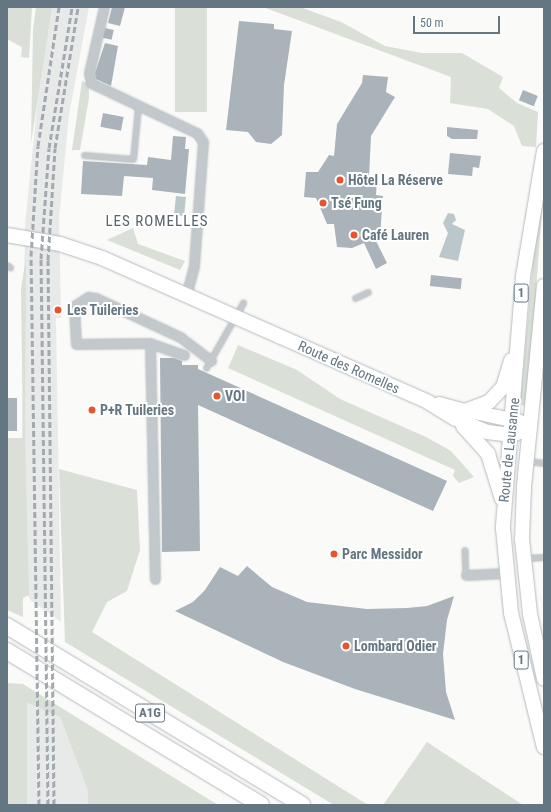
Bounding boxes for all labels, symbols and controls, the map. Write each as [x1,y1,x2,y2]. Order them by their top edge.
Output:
scale bar [415,8,502,34]
text: 50 m [420,16,444,30]
place label: Hôtel La Réserve [348,172,443,188]
marker: Hôtel La Réserve [335,175,345,185]
place label: Tsé Fung [331,195,382,211]
marker: Tsé Fung [318,198,328,208]
district label: LES ROMELLES [105,213,209,231]
place label: Café Lauren [362,227,429,243]
marker: Café Lauren [349,230,359,240]
road number: 1 [513,282,529,304]
place label: Les Tuileries [67,302,139,318]
marker: Les Tuileries [52,304,64,316]
street label: Route des Romelles [296,337,402,397]
place label: VOI [225,388,245,404]
marker: VOI [212,391,222,401]
street label: Route de Lausanne [495,397,523,503]
place label: P+R Tuileries [100,402,175,418]
marker: P+R Tuileries [87,405,97,415]
place label: Parc Messidor [342,546,423,562]
marker: Parc Messidor [329,549,339,559]
place label: Lombard Odier [354,638,436,654]
marker: Lombard Odier [341,641,351,651]
road number: 1 [513,649,529,671]
road number: A1G [135,702,165,724]

